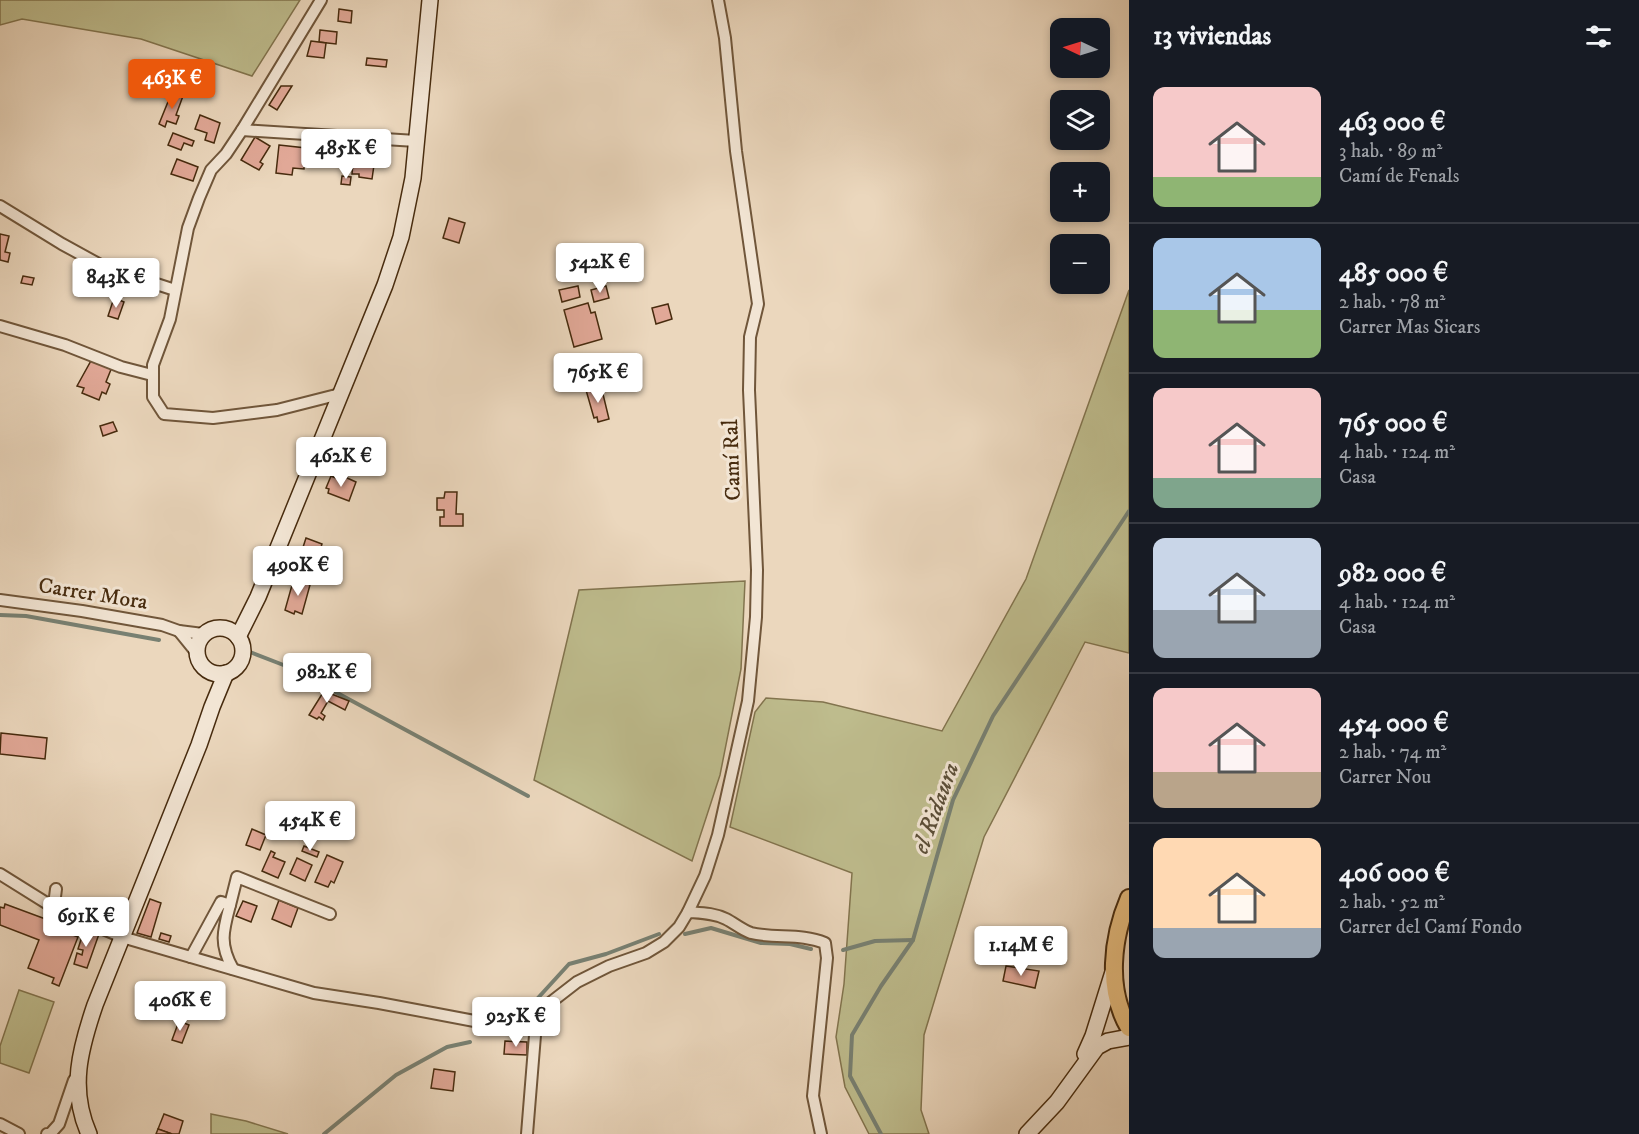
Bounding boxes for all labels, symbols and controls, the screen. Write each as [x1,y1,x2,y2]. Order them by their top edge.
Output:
north arrow [1050,18,1110,78]
map controls [1050,18,1110,294]
text: 13 viviendas [1153,20,1271,53]
icon: filters [1582,20,1615,53]
pin: 463K € [123,59,221,110]
text: 463K € [142,66,202,91]
button: layers [1050,90,1110,150]
text: 463 000 € [1339,106,1446,139]
icon: home [1201,111,1273,183]
pin: 485K € [297,129,395,180]
text: 485K € [315,136,377,161]
text: 3 hab. · 89 m² [1339,139,1442,164]
button: + [1050,162,1110,222]
text: Camí de Fenals [1339,164,1460,189]
button: − [1050,234,1110,294]
pin: 542K € [551,243,649,294]
text: 542K € [570,250,630,275]
text: 485 000 € [1339,257,1448,290]
pin: 843K € [67,258,165,309]
icon: home [1201,262,1273,334]
text: 843K € [86,265,146,290]
text: 2 hab. · 78 m² [1339,290,1445,315]
text: Carrer Mas Sicars [1339,315,1480,340]
pin: 765K € [549,353,647,404]
text: 765K € [568,360,628,385]
text: 765 000 € [1339,407,1447,440]
icon: home [1201,412,1273,484]
street label: Camí Ral [717,418,747,501]
pin: 462K € [292,437,390,488]
text: 4 hab. · 124 m² [1339,440,1455,465]
text: 462K € [310,444,372,469]
text: Casa [1339,465,1376,490]
pin: 490K € [249,546,347,597]
text: 490K € [267,553,329,578]
text: 982 000 € [1339,557,1446,590]
icon: home [1201,562,1273,634]
street label: Carrer Mora [36,572,150,616]
text: 4 hab. · 124 m² [1339,590,1455,615]
text: Casa [1339,615,1376,640]
pin: 982K € [278,653,376,704]
text: 982K € [297,660,357,685]
text: 454 000 € [1339,707,1449,740]
icon: home [1201,712,1273,784]
text: 2 hab. · 74 m² [1339,740,1447,765]
water label: el Ridaura [906,759,966,857]
text: Carrer Nou [1339,765,1431,790]
pin: 454K € [261,801,359,852]
text: 454K € [279,808,341,833]
text: 406 000 € [1339,857,1450,890]
icon: home [1201,862,1273,934]
text: 2 hab. · 52 m² [1339,890,1445,915]
pin: 691K € [37,897,135,948]
text: 691K € [57,904,115,929]
text: Carrer del Camí Fondo [1339,915,1522,940]
pin: 1.14M € [966,926,1076,977]
text: 1.14M € [988,933,1054,958]
pin: 406K € [131,981,229,1032]
text: 406K € [149,988,211,1013]
pin: 925K € [467,997,565,1048]
text: 925K € [486,1004,546,1029]

